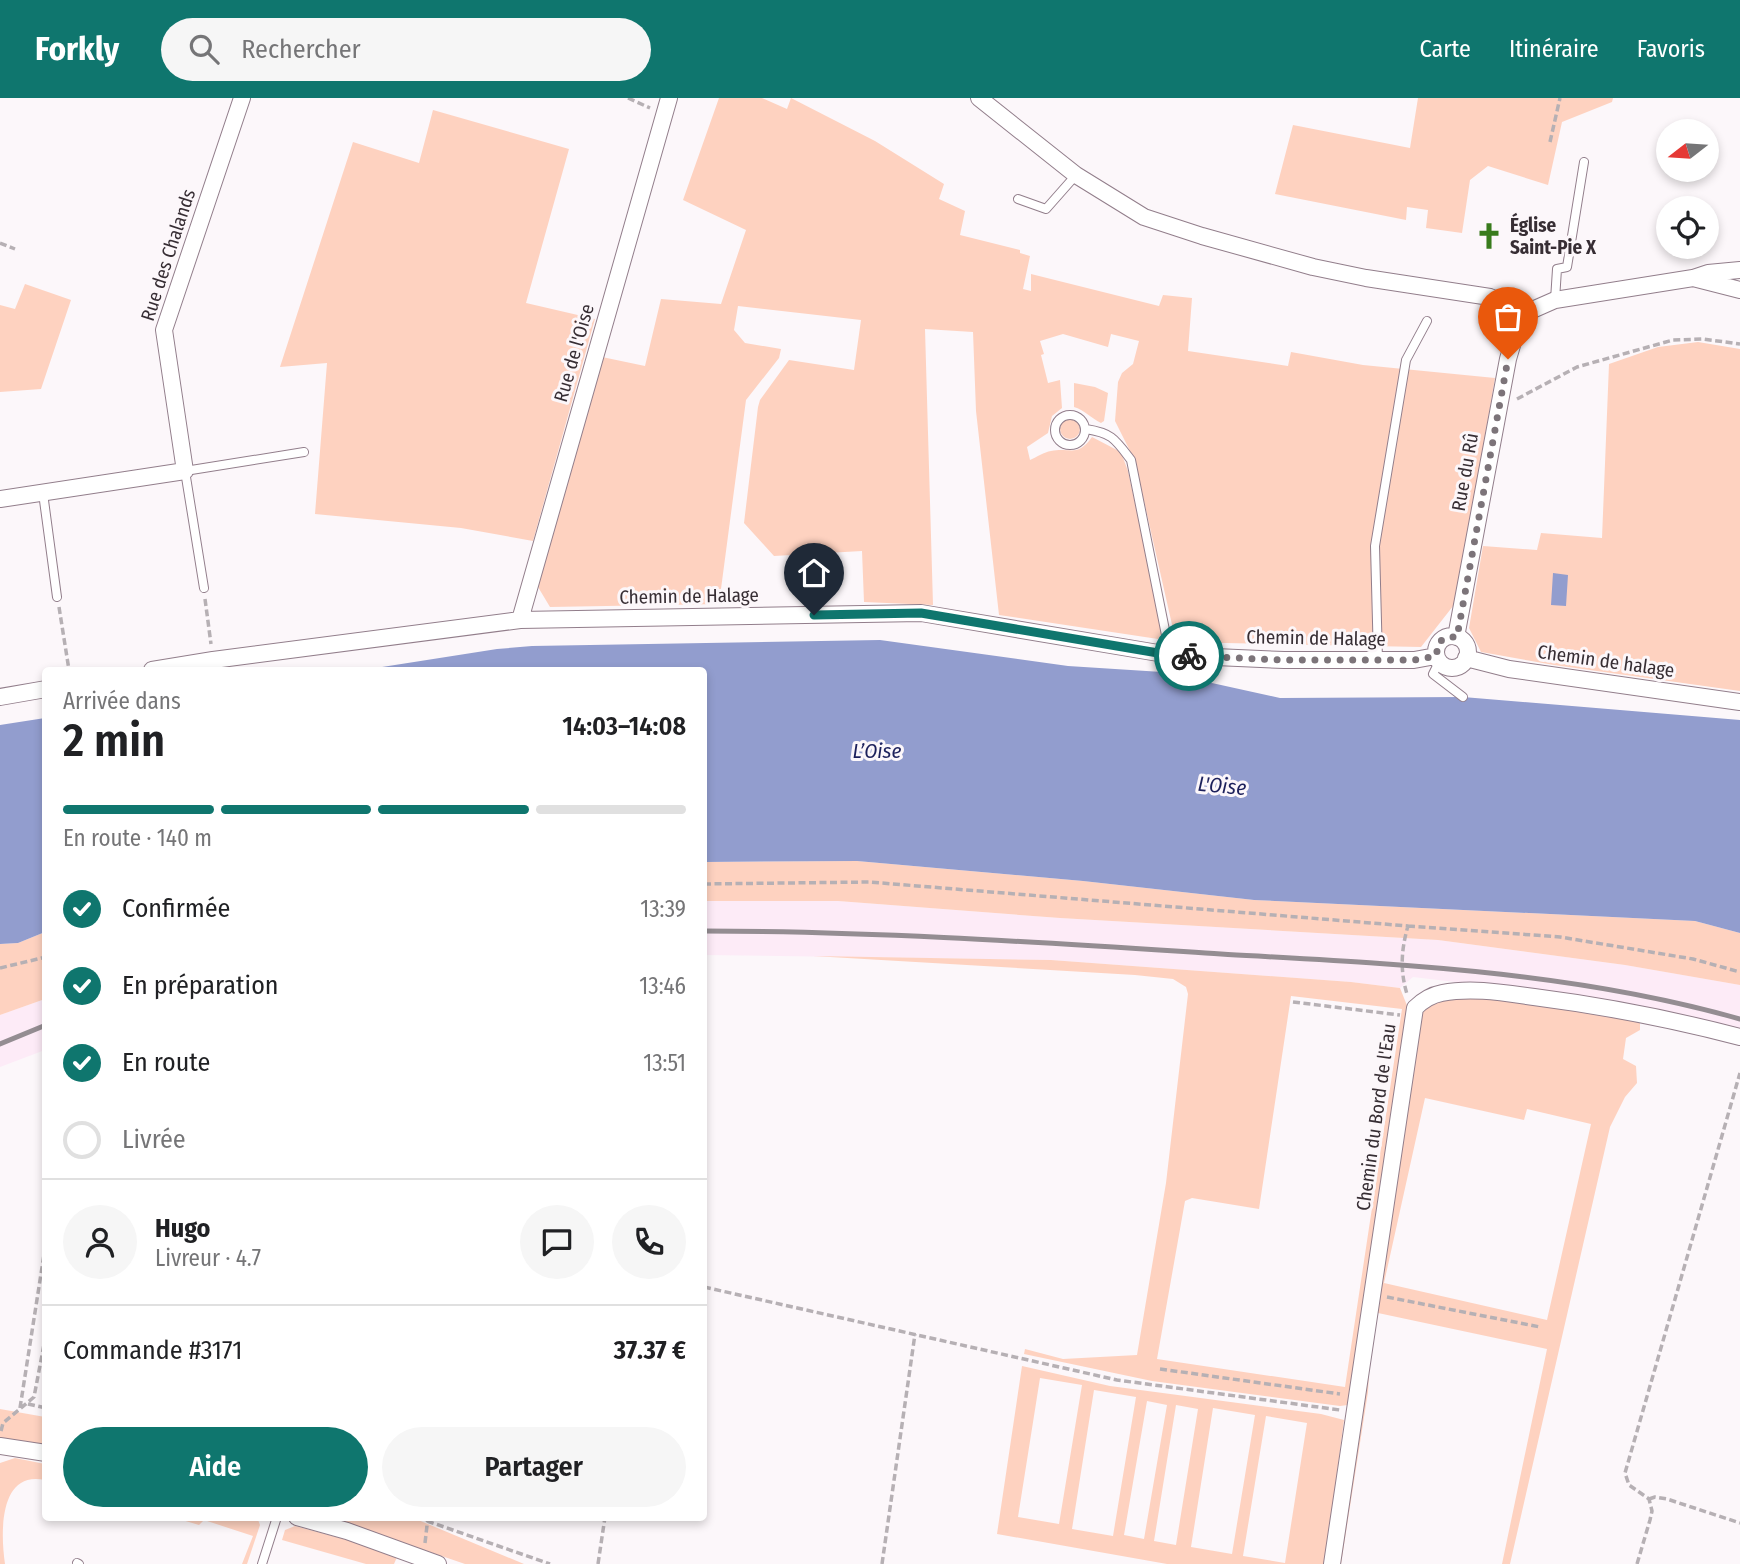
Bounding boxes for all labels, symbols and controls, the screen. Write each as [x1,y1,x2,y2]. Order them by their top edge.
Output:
search box [161,18,651,81]
text: Forkly [35,29,119,69]
icon: search [185,30,223,68]
text: Rechercher [241,34,361,65]
text: Carte [1420,35,1471,63]
text: Itinéraire [1509,35,1599,63]
text: Favoris [1637,35,1705,63]
north arrow [1656,119,1718,182]
map controls [1656,119,1719,259]
street label: Rue des Chalands [136,186,200,324]
button: locate [1656,196,1719,259]
place label: Église Saint-Pie X [1510,212,1597,259]
church icon: Église Saint-Pie X [1474,221,1504,251]
pin [1478,287,1538,359]
icon: bag [1489,298,1527,336]
street label: Rue de l'Oise [549,301,599,405]
street label: Rue du Rû [1447,431,1483,513]
pin [784,543,844,615]
icon: home [795,554,833,592]
street label: Chemin de Halage [619,583,759,609]
courier [1154,621,1224,691]
street label: Chemin de Halage [1246,625,1386,651]
icon: bike [1170,637,1208,675]
street label: Chemin de halage [1536,640,1676,682]
text: Arrivée dans [63,687,181,715]
text: 14:03–14:08 [562,711,686,742]
text: 2 min [63,713,165,768]
water label: L’Oise [853,738,901,764]
water label: L'Oise [1197,771,1247,801]
text: En route · 140 m [63,824,212,852]
icon: check [63,890,101,928]
text: Confirmée [122,893,230,924]
text: 13:39 [640,895,686,923]
icon: check [63,967,101,1005]
text: En préparation [122,970,279,1001]
text: 13:46 [639,972,686,1000]
street label: Chemin du Bord de l'Eau [1351,1022,1401,1212]
icon: check [63,1044,101,1082]
text: En route [122,1047,210,1078]
text: 13:51 [643,1049,686,1077]
text: Livrée [122,1124,186,1155]
button: person [63,1205,137,1279]
button: chat [520,1205,594,1279]
button: phone [612,1205,686,1279]
text: Hugo [155,1213,210,1244]
text: Livreur · 4.7 [155,1244,261,1272]
text: Commande #3171 [63,1335,242,1366]
text: 37.37 € [614,1335,686,1366]
button: Aide [63,1427,368,1507]
button: Partager [382,1427,686,1507]

